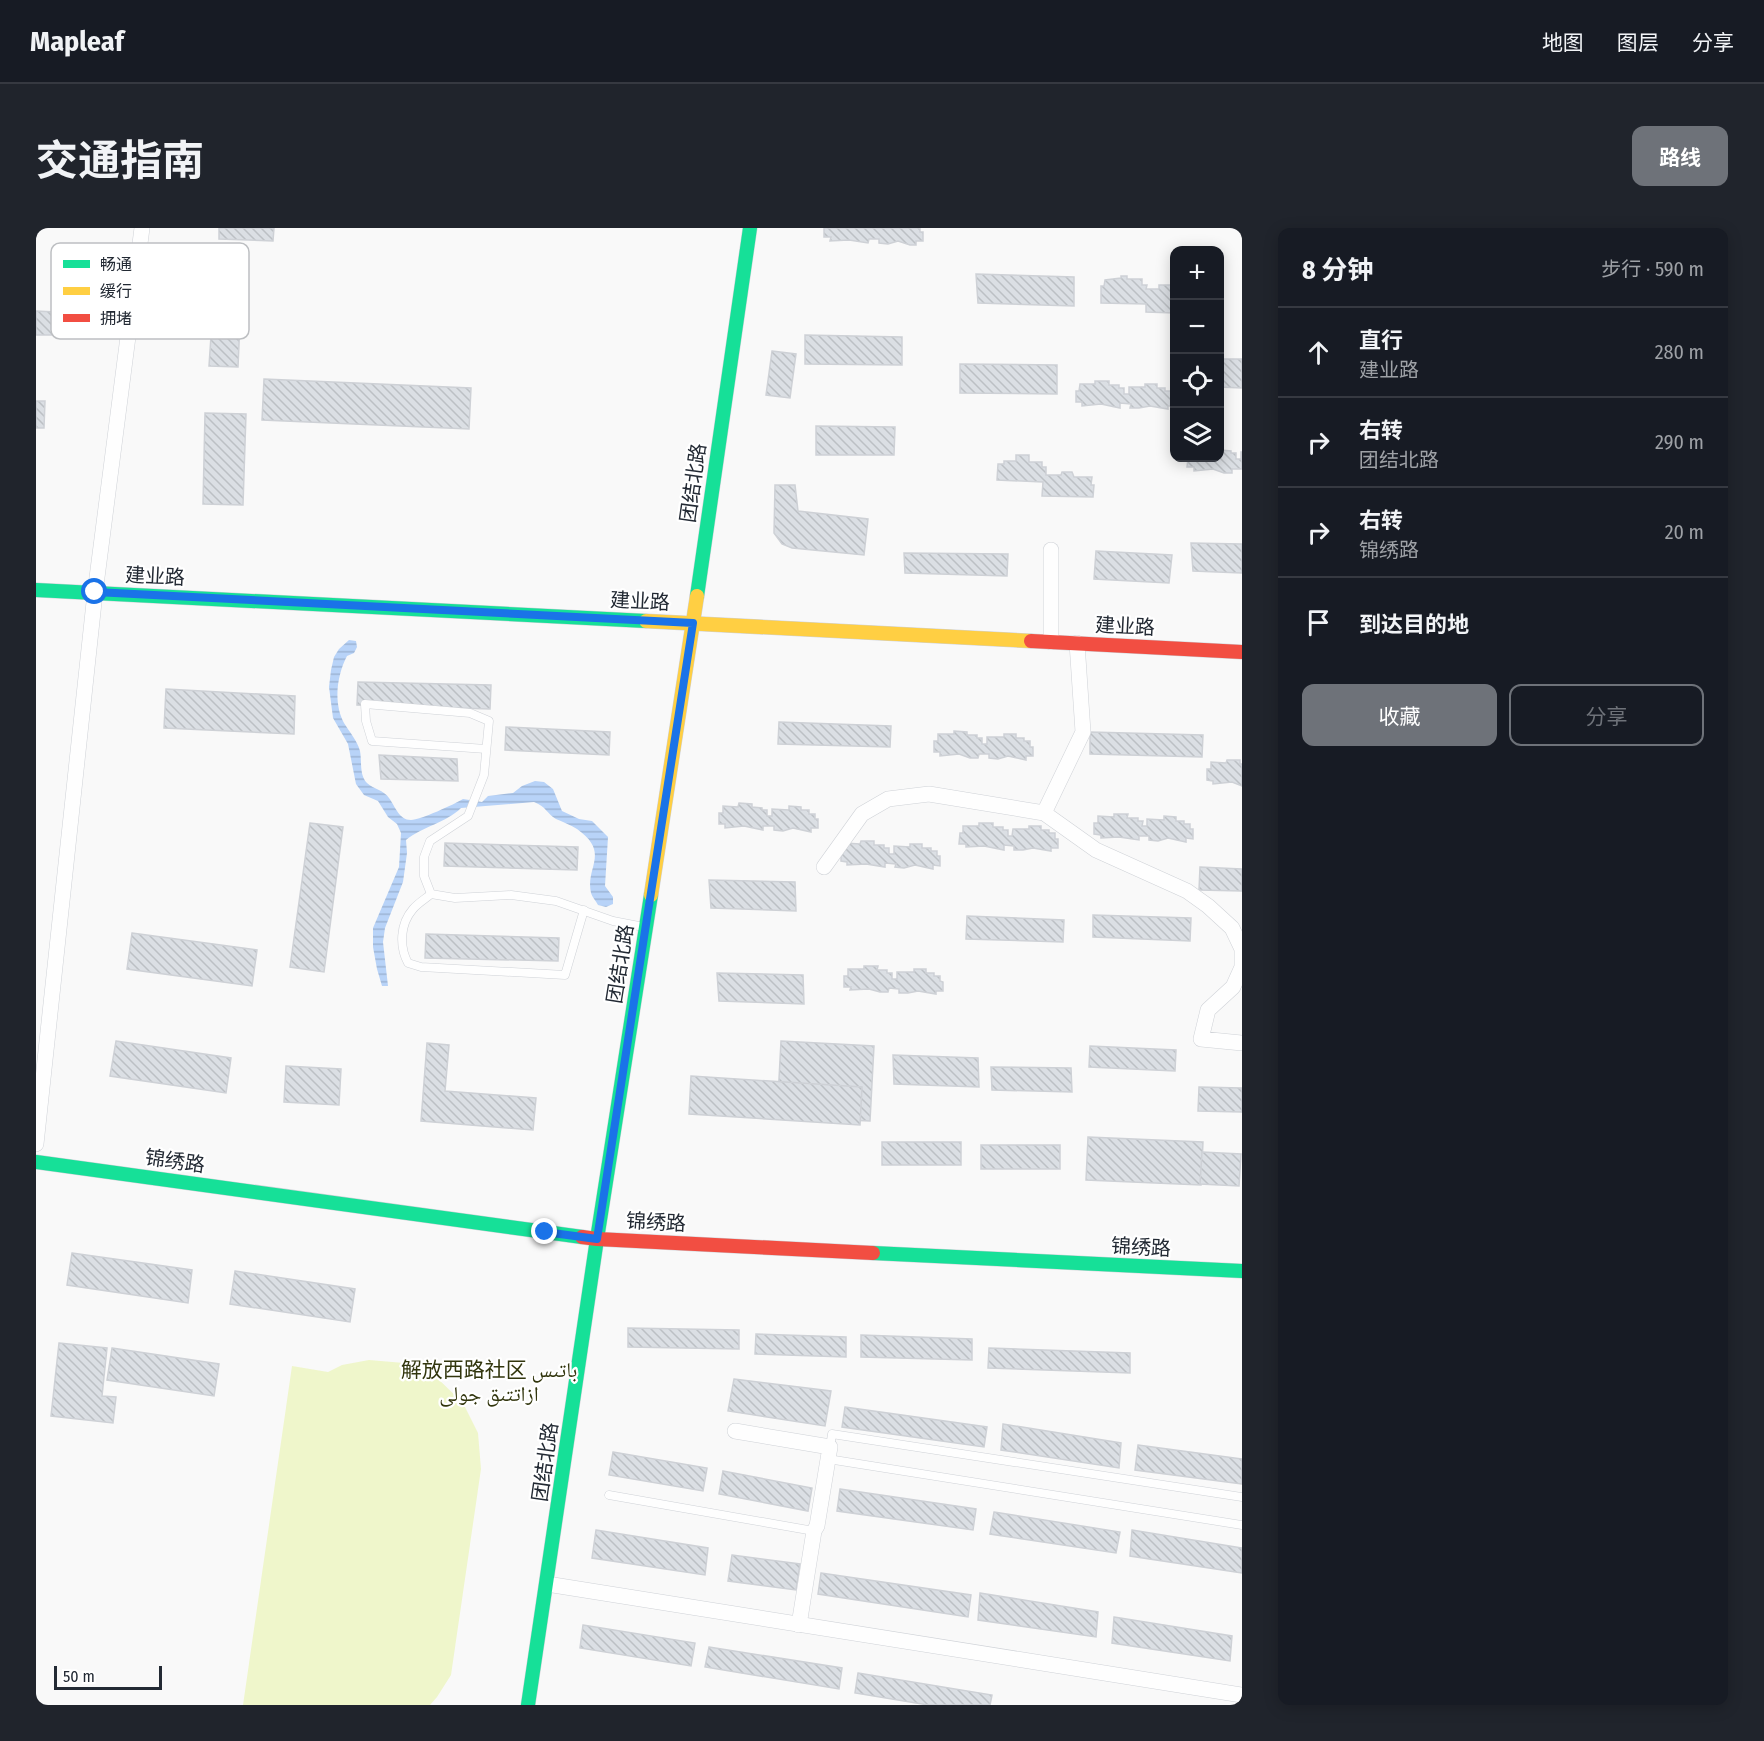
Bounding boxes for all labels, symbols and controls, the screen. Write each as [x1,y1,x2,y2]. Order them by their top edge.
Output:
text: Mapleaf [30,25,124,58]
text: 地图 [1542,30,1584,56]
text: 图层 [1617,30,1659,56]
text: 分享 [1692,30,1734,56]
button: 路线 [1632,126,1728,186]
text: 交通指南 [36,136,204,186]
legend [51,243,249,339]
map controls [1170,246,1224,462]
button: + [1170,246,1224,300]
text: 畅通 [100,255,132,274]
text: 8 分钟 [1302,255,1373,286]
text: 步行 · 590 m [1601,257,1704,281]
text: 缓行 [100,282,132,301]
button: − [1170,300,1224,354]
text: 拥堵 [100,309,132,328]
text: 直行 [1359,327,1403,354]
icon: ahead [1302,336,1335,369]
text: 280 m [1655,340,1704,364]
button: locate [1170,354,1224,408]
text: 建业路 [1359,358,1419,382]
button: layers [1170,408,1224,462]
text: 右转 [1359,417,1403,444]
icon: right [1302,426,1335,459]
text: 290 m [1655,430,1704,454]
street label: 团结北路 [676,442,710,524]
text: 团结北路 [1359,448,1439,472]
text: 右转 [1359,507,1403,534]
icon: right [1302,516,1335,549]
text: 20 m [1665,520,1704,544]
text: 锦绣路 [1359,538,1419,562]
street label: 建业路 [124,562,186,590]
route start [81,578,107,604]
street label: 建业路 [609,587,671,615]
icon: arrive [1302,606,1335,639]
text: 到达目的地 [1359,611,1469,638]
street label: 建业路 [1094,612,1156,640]
button: 收藏 [1302,684,1497,746]
button: 分享 [1509,684,1704,746]
street label: 团结北路 [602,923,638,1005]
street label: 锦绣路 [144,1145,206,1177]
street label: 锦绣路 [625,1208,687,1236]
route end [531,1218,557,1244]
street label: 锦绣路 [1110,1233,1172,1261]
district label: 解放西路社区 باتىس ازاتتىق جولى [401,1357,577,1407]
street label: 团结北路 [528,1421,562,1503]
scale bar [54,1663,162,1690]
text: 50 m [63,1667,95,1686]

